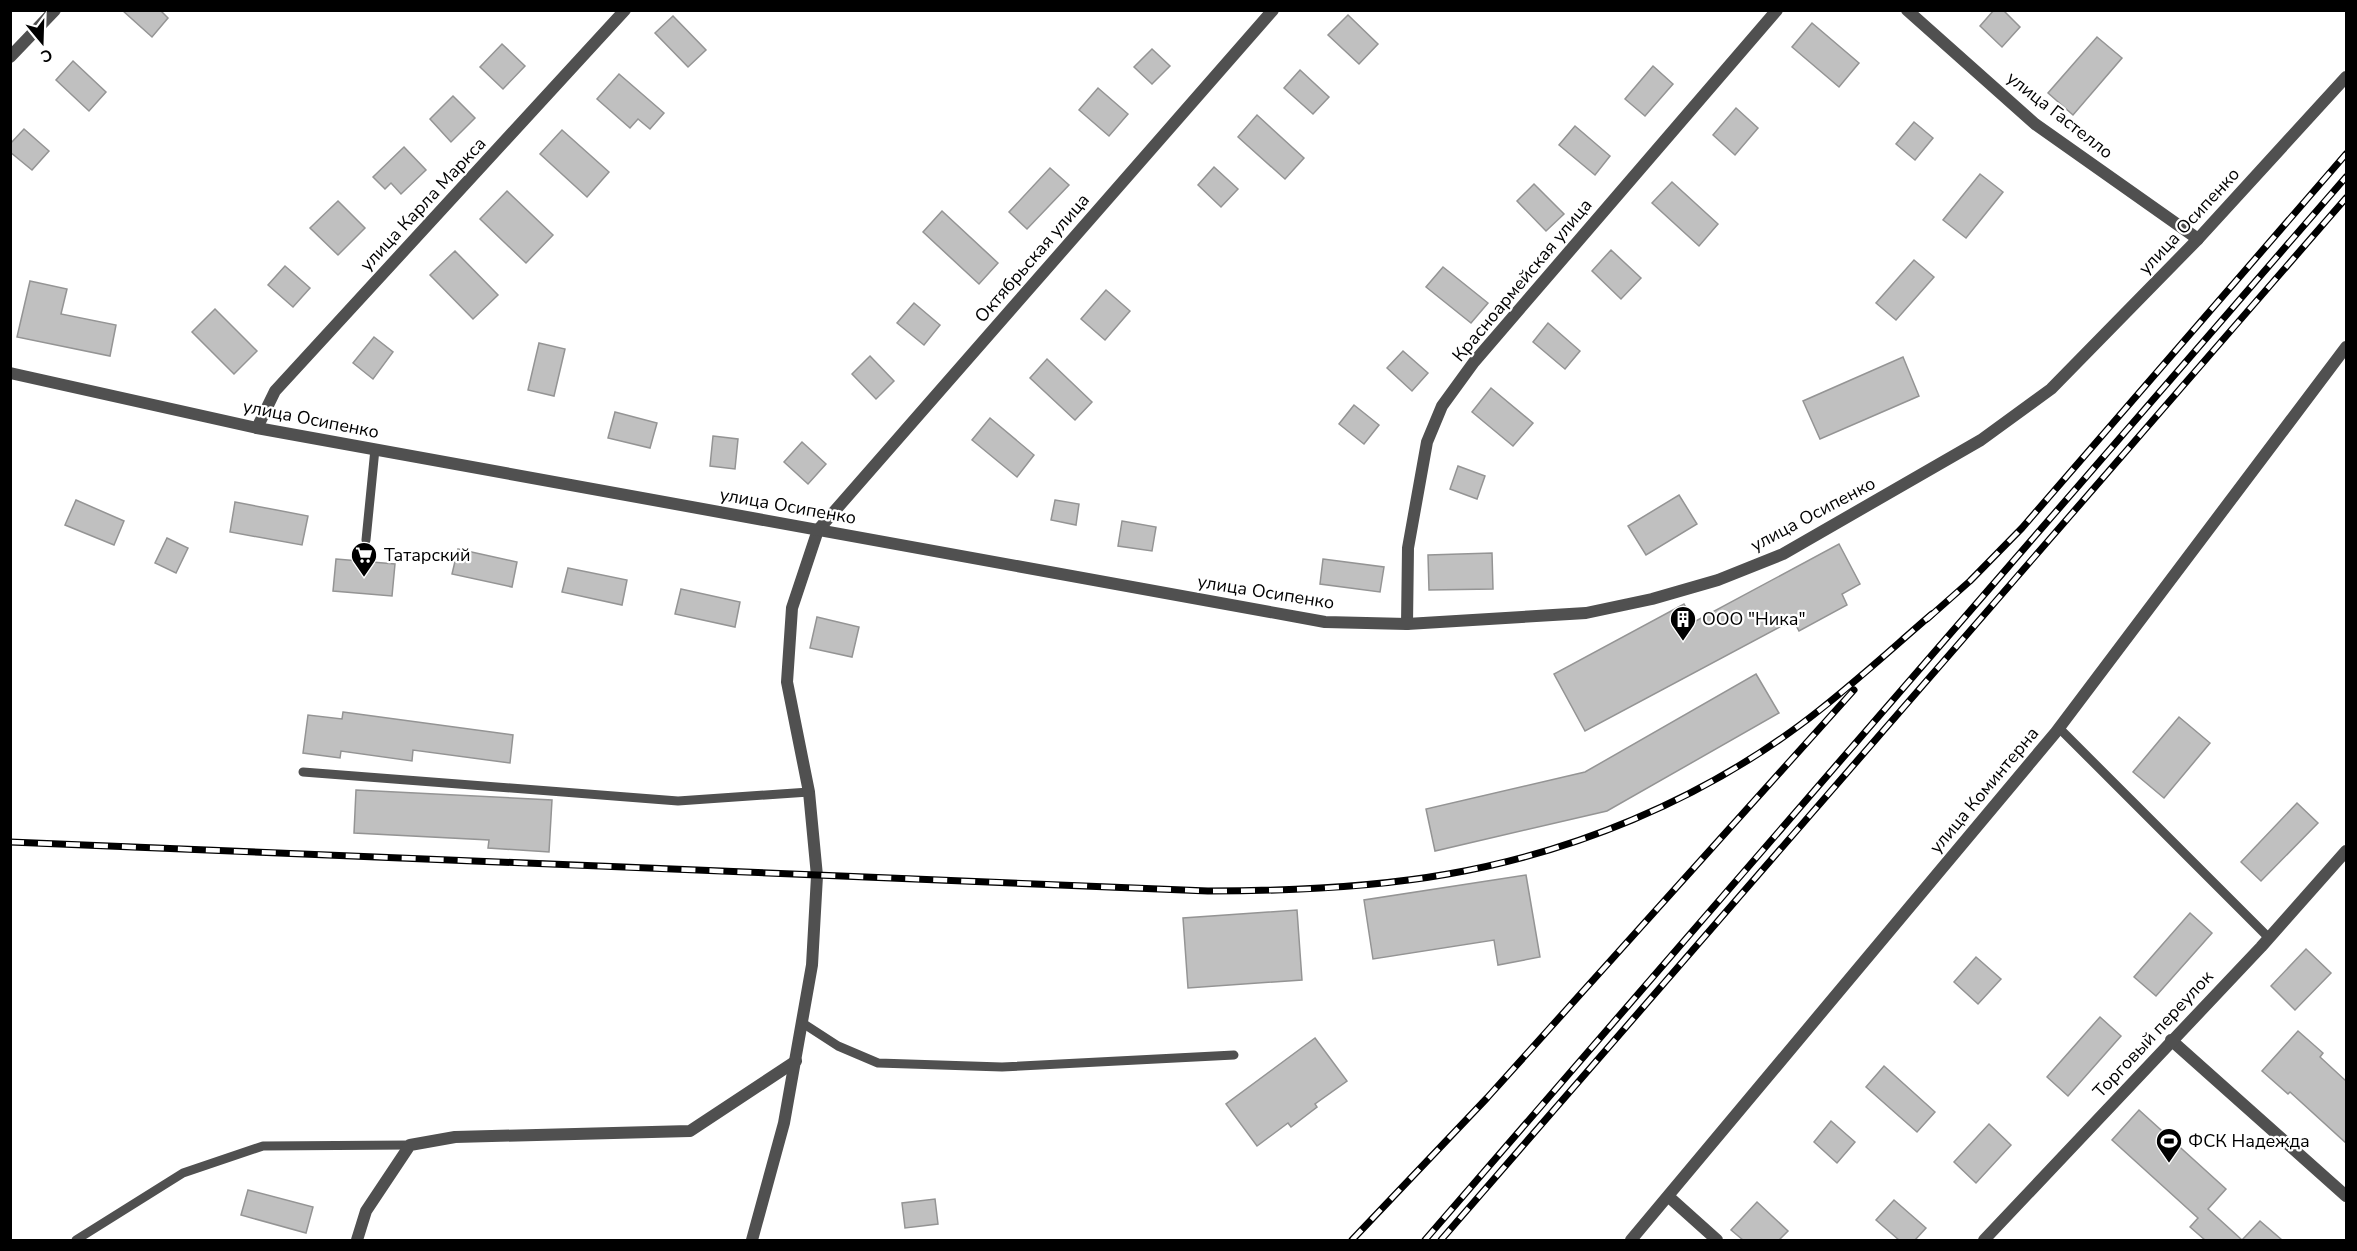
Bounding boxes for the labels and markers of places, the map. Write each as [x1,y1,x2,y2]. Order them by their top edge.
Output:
supermarket icon: Татарский [349,540,379,578]
place label: Татарский [384,543,471,567]
building icon: ООО "Ника" [1668,604,1698,642]
place label: ООО "Ника" [1702,607,1806,631]
sports icon: ФСК Надежда [2154,1126,2184,1164]
place label: ФСК Надежда [2188,1129,2310,1153]

